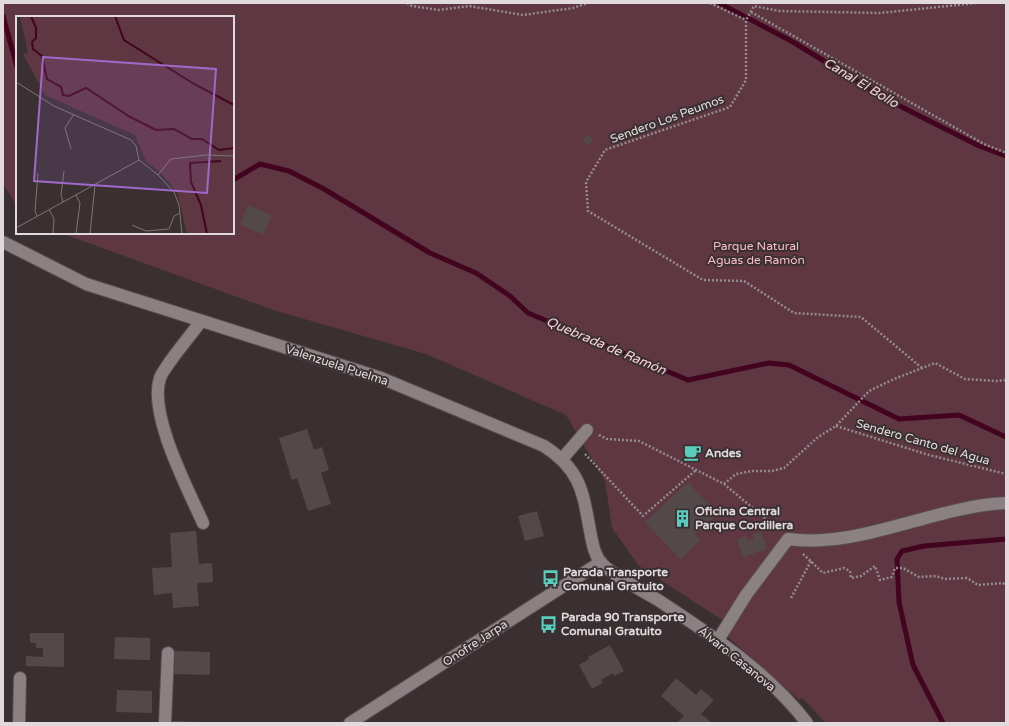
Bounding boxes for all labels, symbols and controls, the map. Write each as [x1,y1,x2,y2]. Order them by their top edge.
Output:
inset map [16,16,234,234]
water label: Canal El Bollo [821,54,902,112]
street label: Sendero Los Peumos [608,92,726,146]
park label: Parque Natural Aguas de Ramón [707,239,805,267]
water label: Quebrada de Ramón [544,314,669,379]
street label: Valenzuela Puelma [284,342,390,388]
street label: Sendero Canto del Agua [854,416,992,468]
cafe icon: Andes [682,443,702,463]
place label: Andes [705,446,742,460]
place label: Oficina Central Parque Cordillera [695,504,793,533]
building icon: Oficina Central Parque Cordillera [672,508,692,528]
place label: Parada Transporte Comunal Gratuito [563,565,668,593]
bus stop icon: Parada Transporte Comunal Gratuito [540,569,560,589]
place label: Parada 90 Transporte Comunal Gratuito [561,610,684,638]
bus stop icon: Parada 90 Transporte Comunal Gratuito [538,614,558,634]
street label: Onofre Jarpa [440,617,510,669]
street label: Álvaro Casanova [696,624,778,694]

